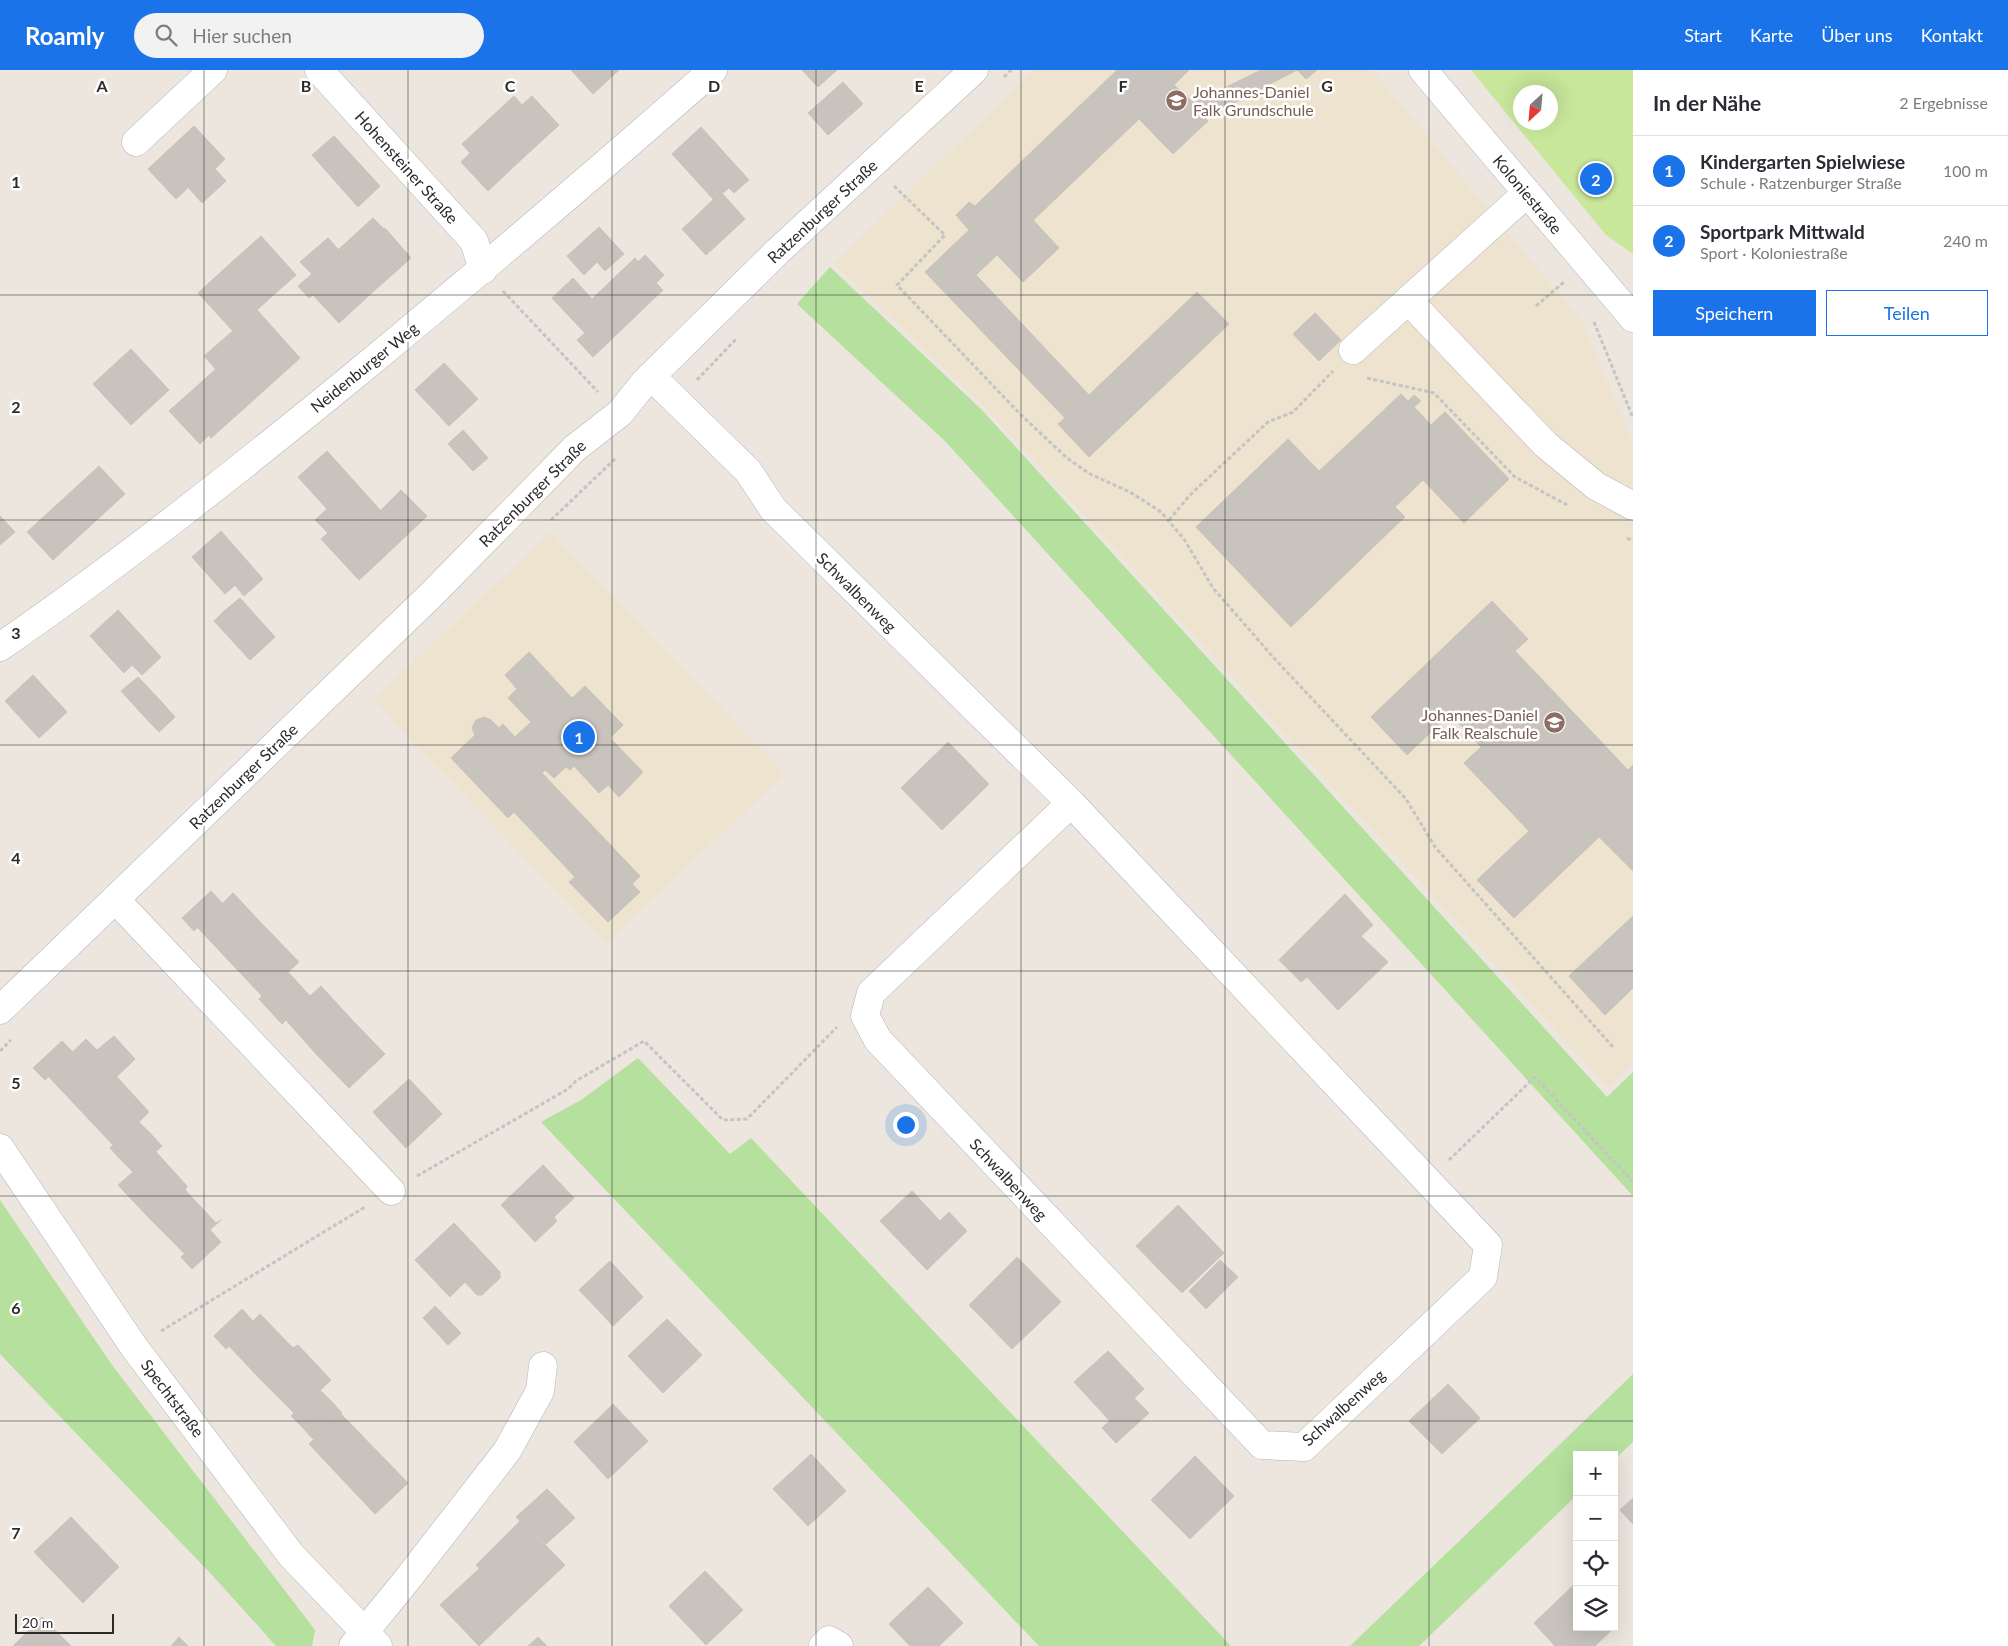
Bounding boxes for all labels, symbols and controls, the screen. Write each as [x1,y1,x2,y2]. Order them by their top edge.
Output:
search box [134,13,484,58]
text: Roamly [25,21,104,50]
icon: search [152,21,180,49]
text: Hier suchen [192,24,292,47]
text: Start [1684,24,1722,46]
text: Karte [1750,24,1793,46]
text: Über uns [1821,24,1893,46]
text: Kontakt [1921,24,1983,46]
text: A [95,76,108,95]
text: B [301,76,311,95]
text: C [505,76,516,95]
text: D [708,76,720,95]
text: E [914,76,924,95]
text: F [1118,76,1128,95]
text: G [1321,76,1333,95]
place label: Johannes-Daniel Falk Grundschule [1193,82,1314,119]
north arrow [1513,85,1558,130]
school or university icon: Johannes-Daniel Falk Grundschule [1165,88,1189,112]
text: In der Nähe [1653,90,1761,115]
text: 2 Ergebnisse [1899,93,1988,112]
street label: Hohensteiner Straße [352,107,462,227]
text: Kindergarten Spielwiese [1700,150,1905,173]
street label: Koloniestraße [1489,151,1567,237]
street label: Ratzenburger Straße [763,155,881,267]
pin: 2 [1580,160,1612,198]
text: 1 [1664,161,1674,180]
text: 100 m [1943,161,1988,180]
text: 1 [11,172,21,191]
text: Schule · Ratzenburger Straße [1700,173,1902,192]
text: Sportpark Mittwald [1700,220,1865,243]
text: 2 [1664,231,1674,250]
text: 240 m [1943,231,1988,250]
text: Sport · Koloniestraße [1700,243,1848,262]
button: Speichern [1653,290,1816,336]
button: Teilen [1826,290,1988,336]
street label: Neidenburger Weg [307,318,421,416]
text: 2 [11,397,21,416]
street label: Ratzenburger Straße [475,436,589,550]
street label: Schwalbenweg [813,548,901,636]
text: 3 [11,623,21,642]
place label: Johannes-Daniel Falk Realschule [1421,705,1538,742]
school or university icon: Johannes-Daniel Falk Realschule [1542,711,1566,735]
pin: 1 [563,718,595,756]
street label: Ratzenburger Straße [185,719,301,833]
text: 4 [11,848,21,867]
text: 5 [11,1073,21,1092]
your location [893,1112,919,1138]
street label: Schwalbenweg [966,1134,1052,1224]
text: 6 [11,1298,21,1317]
street label: Spechtstraße [138,1355,208,1441]
street label: Schwalbenweg [1298,1365,1388,1449]
map controls [1573,1451,1618,1631]
button: + [1573,1451,1618,1496]
button: − [1573,1496,1618,1541]
text: 7 [11,1523,21,1542]
button: locate [1573,1541,1618,1586]
button: layers [1573,1586,1618,1631]
scale bar [15,1611,114,1634]
text: 20 m [22,1614,53,1631]

